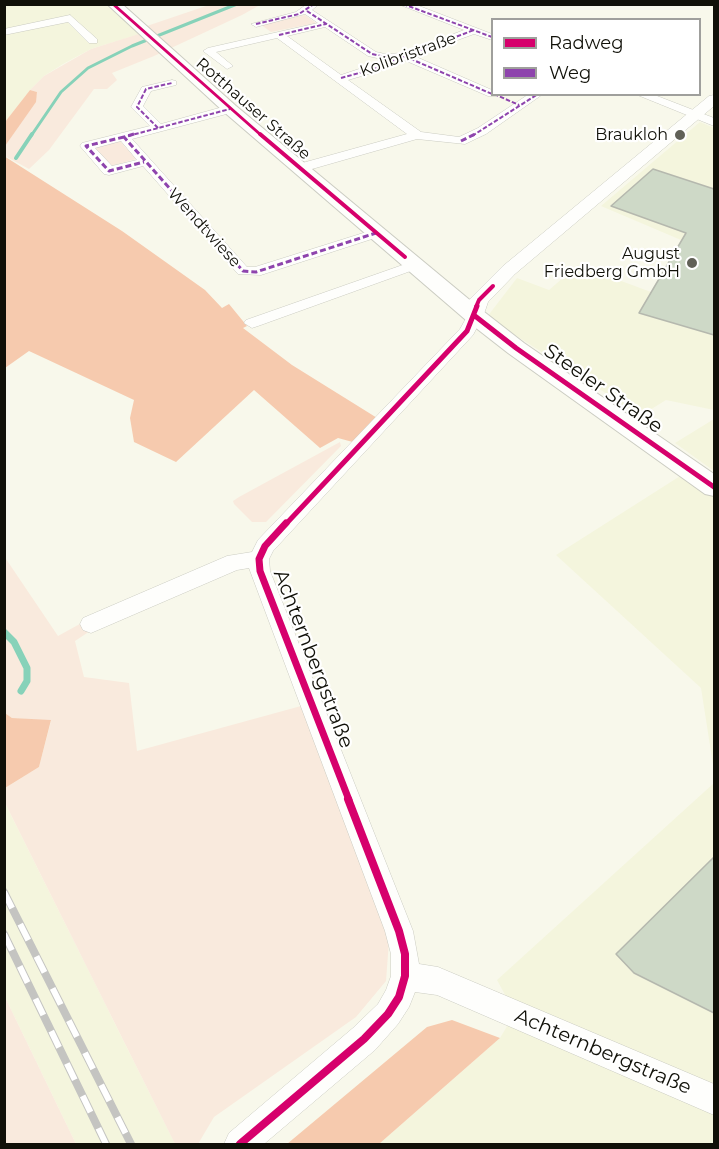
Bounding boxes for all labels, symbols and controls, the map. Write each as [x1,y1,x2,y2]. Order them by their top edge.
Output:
legend [491,18,701,96]
street label: Kolibristraße [357,29,459,81]
text: Radweg [549,32,624,54]
street label: Rotthauser Straße [192,54,314,164]
text: Weg [549,62,591,84]
place label: Braukloh [595,125,668,145]
marker: Braukloh [673,128,687,142]
street label: Wendtwiese [163,184,245,272]
place label: August Friedberg GmbH [544,244,680,282]
marker: August Friedberg GmbH [685,256,699,270]
street label: Steeler Straße [539,339,667,439]
street label: Achternbergstraße [268,566,358,752]
street label: Achternbergstraße [511,1004,695,1100]

